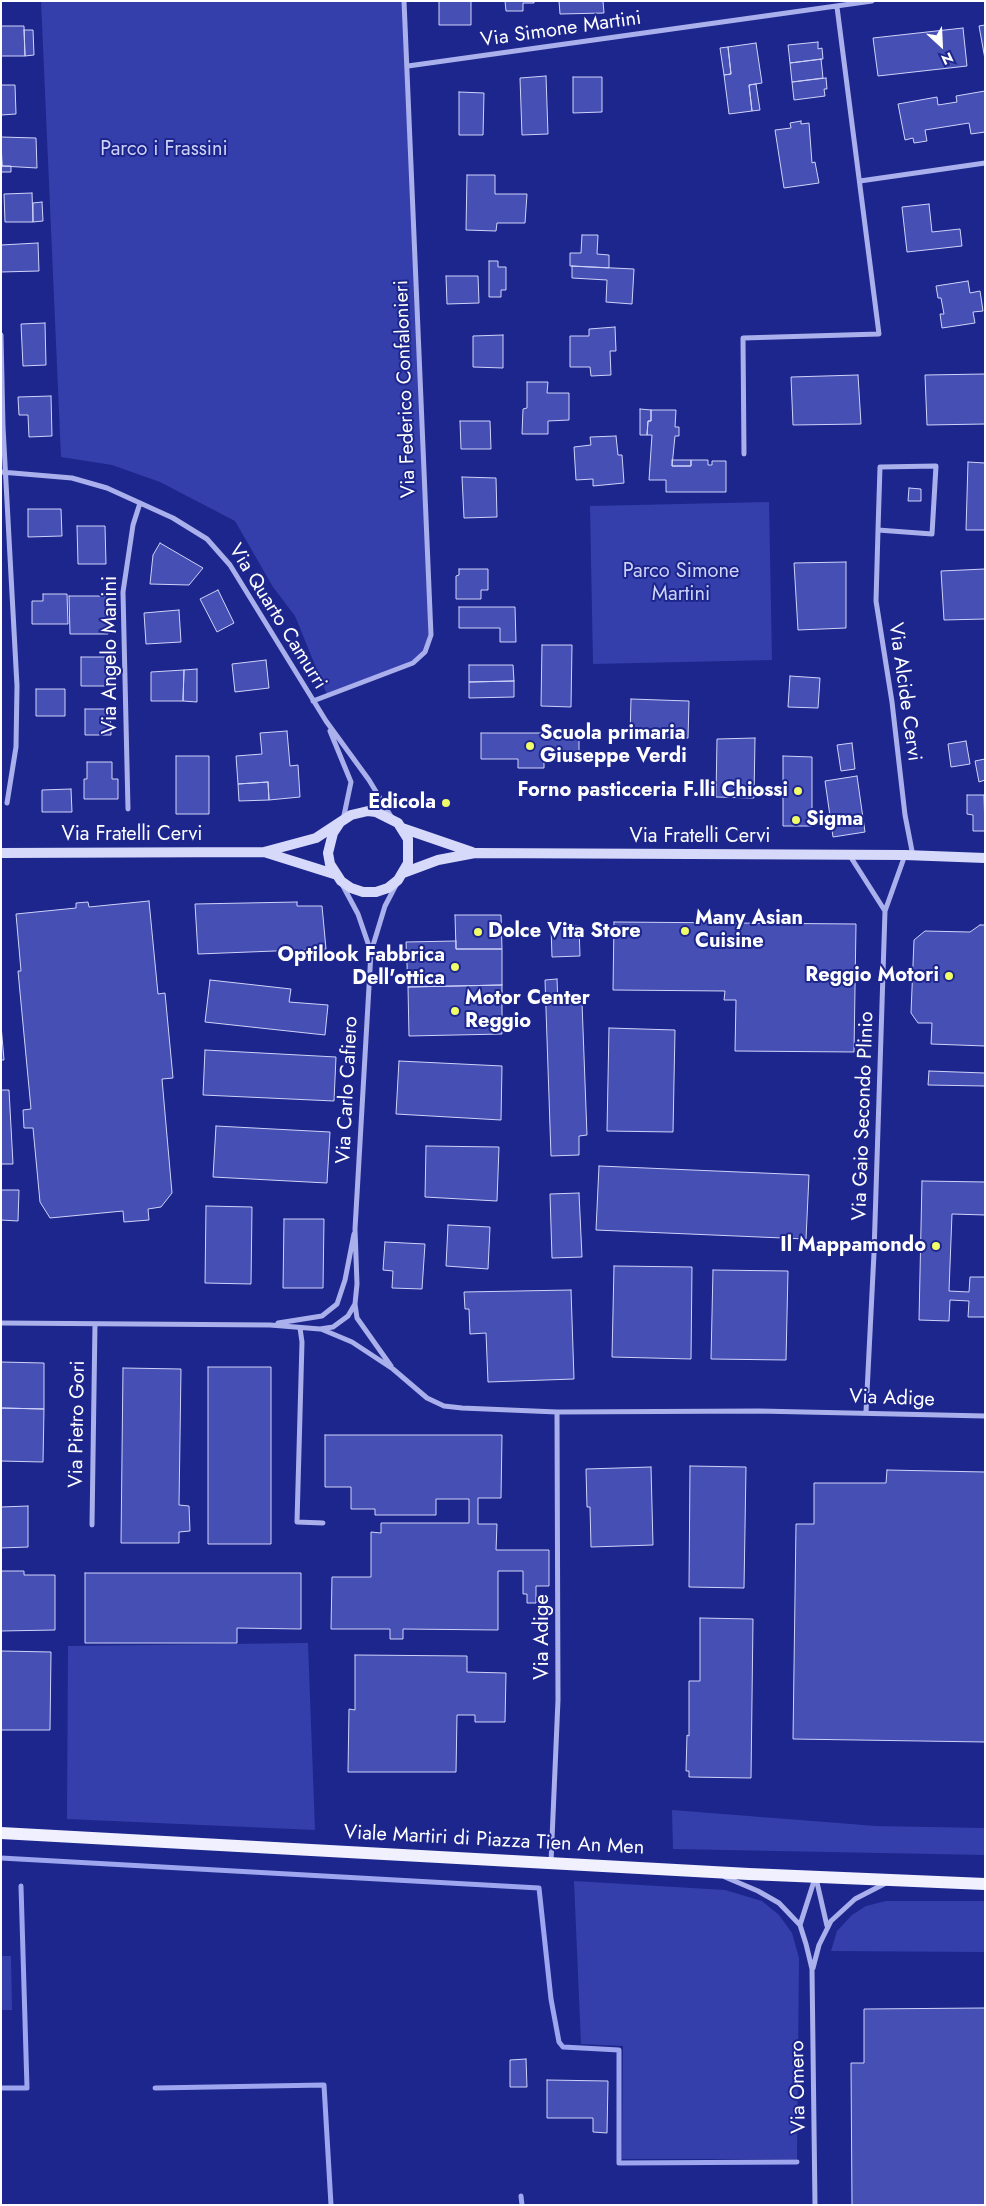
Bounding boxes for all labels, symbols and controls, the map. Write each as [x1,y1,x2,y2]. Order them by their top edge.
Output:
street label: Via Simone Martini [479,7,643,53]
north arrow [916,20,966,70]
text: N [938,47,957,70]
park label: Parco i Frassini [100,138,228,162]
street label: Via Federico Confalonieri [390,280,422,498]
street label: Via Quarto Camurri [223,540,331,694]
park label: Parco Simone Martini [623,560,739,607]
street label: Via Angelo Manini [99,576,123,734]
street label: Via Alcide Cervi [882,621,926,763]
place label: Scuola primaria Giuseppe Verdi [540,722,687,769]
marker: Scuola primaria Giuseppe Verdi [524,740,536,752]
place label: Forno pasticceria F.lli Chiossi [517,779,788,803]
marker: Forno pasticceria F.lli Chiossi [792,785,804,797]
place label: Edicola [368,791,436,815]
marker: Edicola [440,797,452,809]
place label: Sigma [806,808,863,832]
marker: Sigma [790,814,802,826]
street label: Via Fratelli Cervi [61,823,203,847]
street label: Via Fratelli Cervi [629,825,771,849]
place label: Many Asian Cuisine [695,907,803,954]
place label: Dolce Vita Store [488,920,641,944]
marker: Many Asian Cuisine [679,925,691,937]
marker: Dolce Vita Store [472,926,484,938]
place label: Optilook Fabbrica Dell'ottica [278,944,445,991]
marker: Optilook Fabbrica Dell'ottica [449,961,461,973]
place label: Reggio Motori [805,964,939,988]
marker: Reggio Motori [943,970,955,982]
place label: Motor Center Reggio [465,987,590,1034]
marker: Motor Center Reggio [449,1005,461,1017]
street label: Via Gaio Secondo Plinio [848,1011,880,1221]
street label: Via Carlo Cafiero [332,1016,364,1164]
place label: Il Mappamondo [780,1234,926,1258]
marker: Il Mappamondo [930,1240,942,1252]
street label: Via Pietro Gori [65,1360,91,1488]
street label: Via Adige [849,1386,935,1412]
street label: Via Adige [531,1594,555,1680]
street label: Viale Martiri di Piazza Tien An Men [343,1821,645,1861]
street label: Via Omero [786,2040,812,2134]

